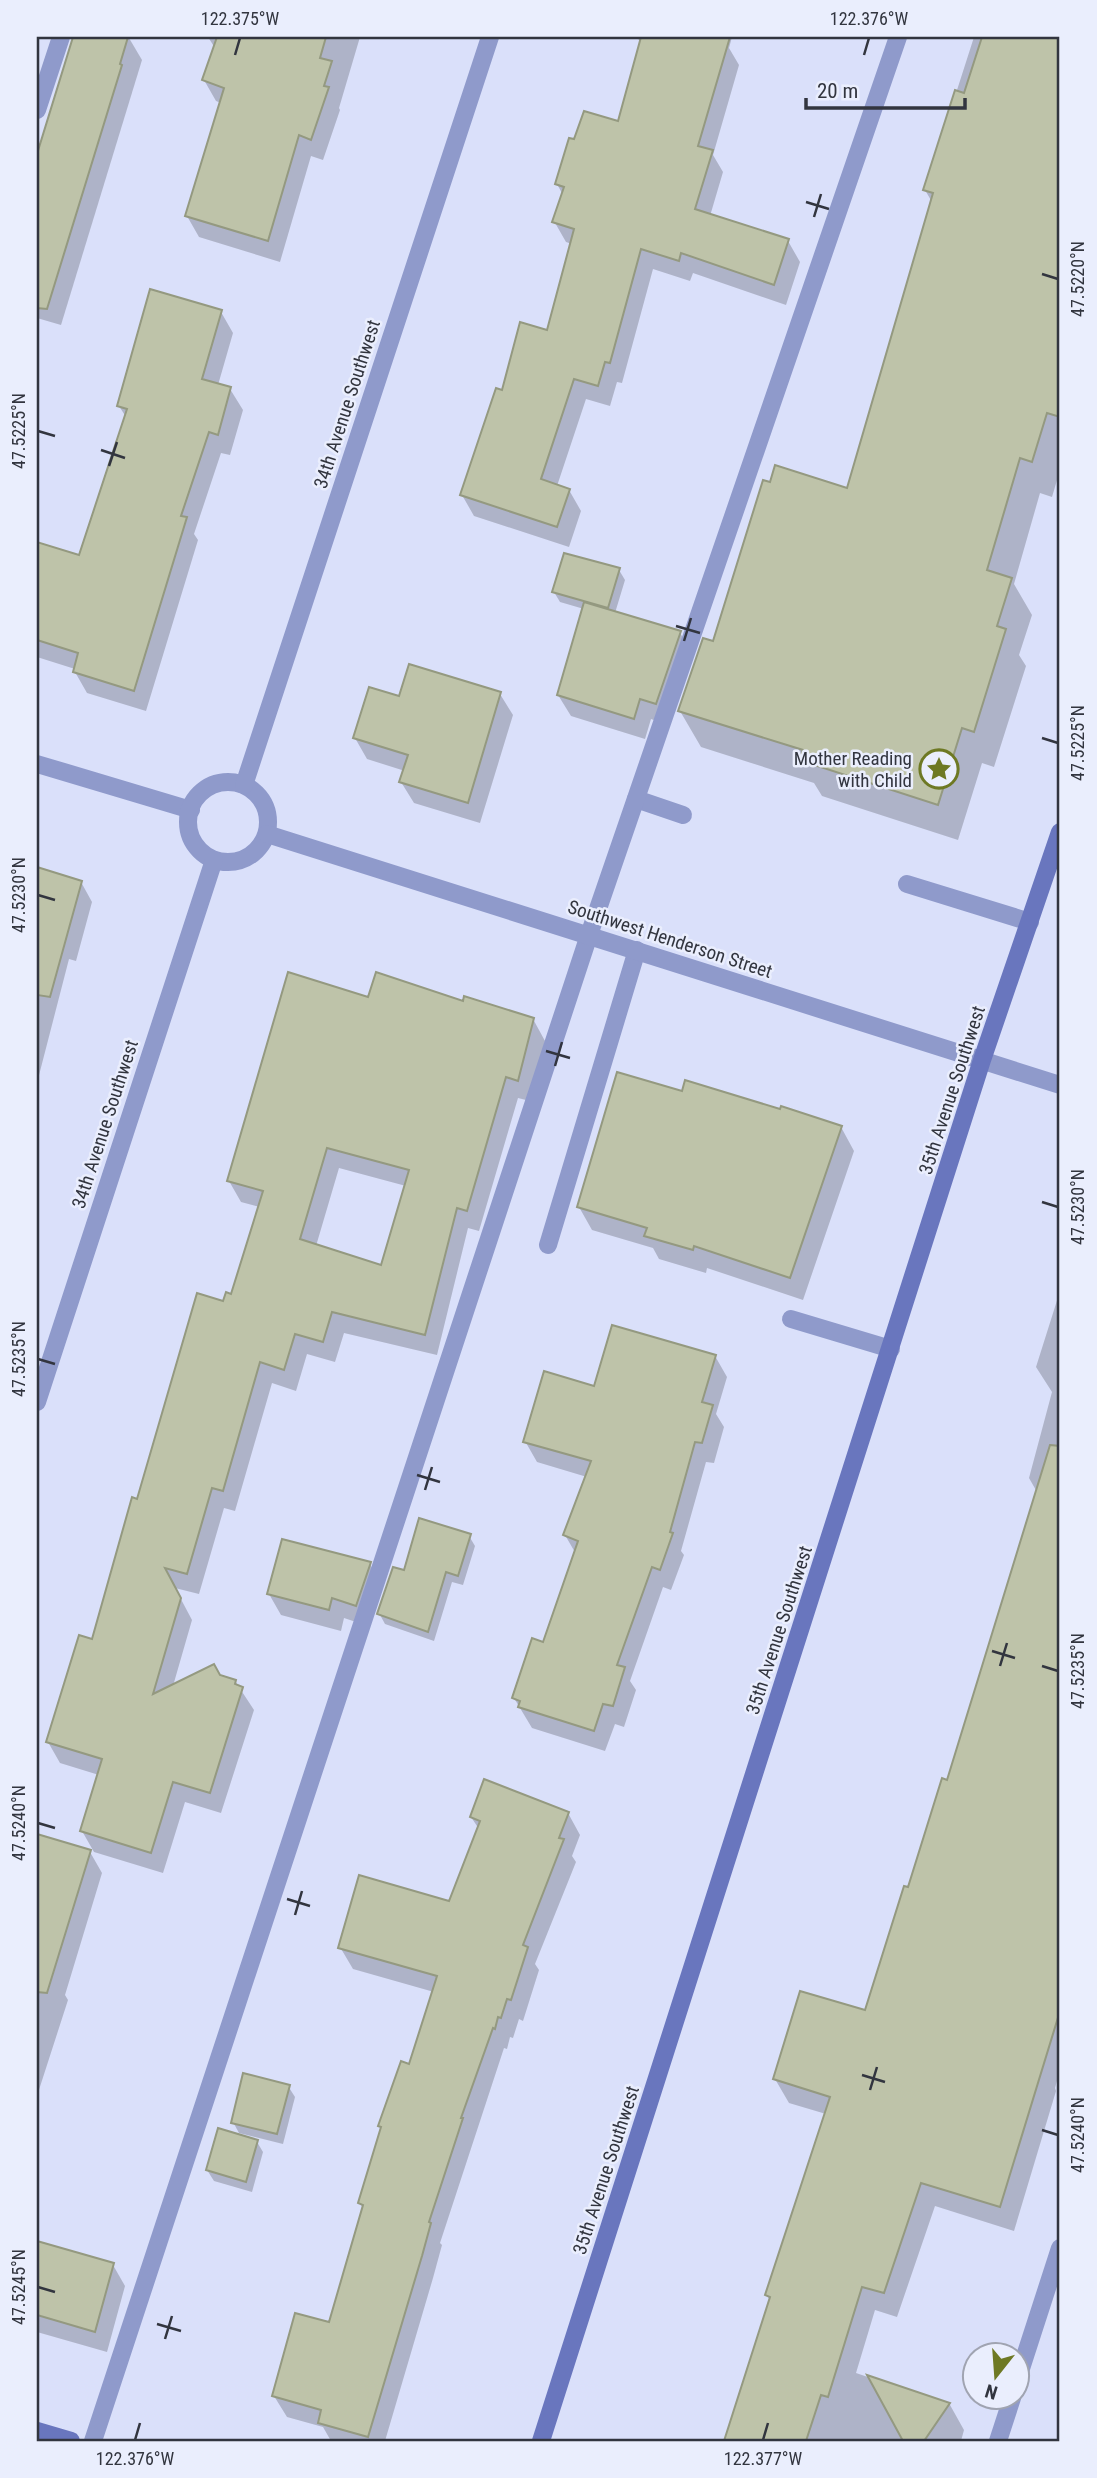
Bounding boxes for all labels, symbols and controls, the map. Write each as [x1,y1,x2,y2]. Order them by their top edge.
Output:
text: 122.375°W [201,8,280,29]
text: 122.376°W [830,8,909,29]
scale bar [806,66,966,110]
text: 20 m [817,79,858,103]
text: 47.5220°N [1067,241,1088,317]
street label: 34th Avenue Southwest [309,317,385,491]
text: 47.5225°N [8,393,29,469]
text: 47.5225°N [1067,705,1088,781]
place label: Mother Reading with Child [794,747,912,792]
place icon: Mother Reading with Child [918,748,960,790]
text: 47.5230°N [8,857,29,933]
street label: Southwest Henderson Street [565,895,775,983]
street label: 35th Avenue Southwest [914,1003,990,1177]
street label: 34th Avenue Southwest [67,1037,143,1211]
text: 47.5230°N [1067,1169,1088,1245]
text: 47.5235°N [8,1321,29,1397]
street label: 35th Avenue Southwest [741,1543,817,1717]
text: 47.5235°N [1067,1633,1088,1709]
text: 47.5240°N [8,1785,29,1861]
street label: 35th Avenue Southwest [568,2083,644,2257]
text: 47.5240°N [1067,2097,1088,2173]
text: 47.5245°N [8,2249,29,2325]
north arrow [960,2342,1030,2412]
text: N [982,2379,1000,2404]
text: 122.376°W [96,2448,175,2469]
text: 122.377°W [724,2448,803,2469]

